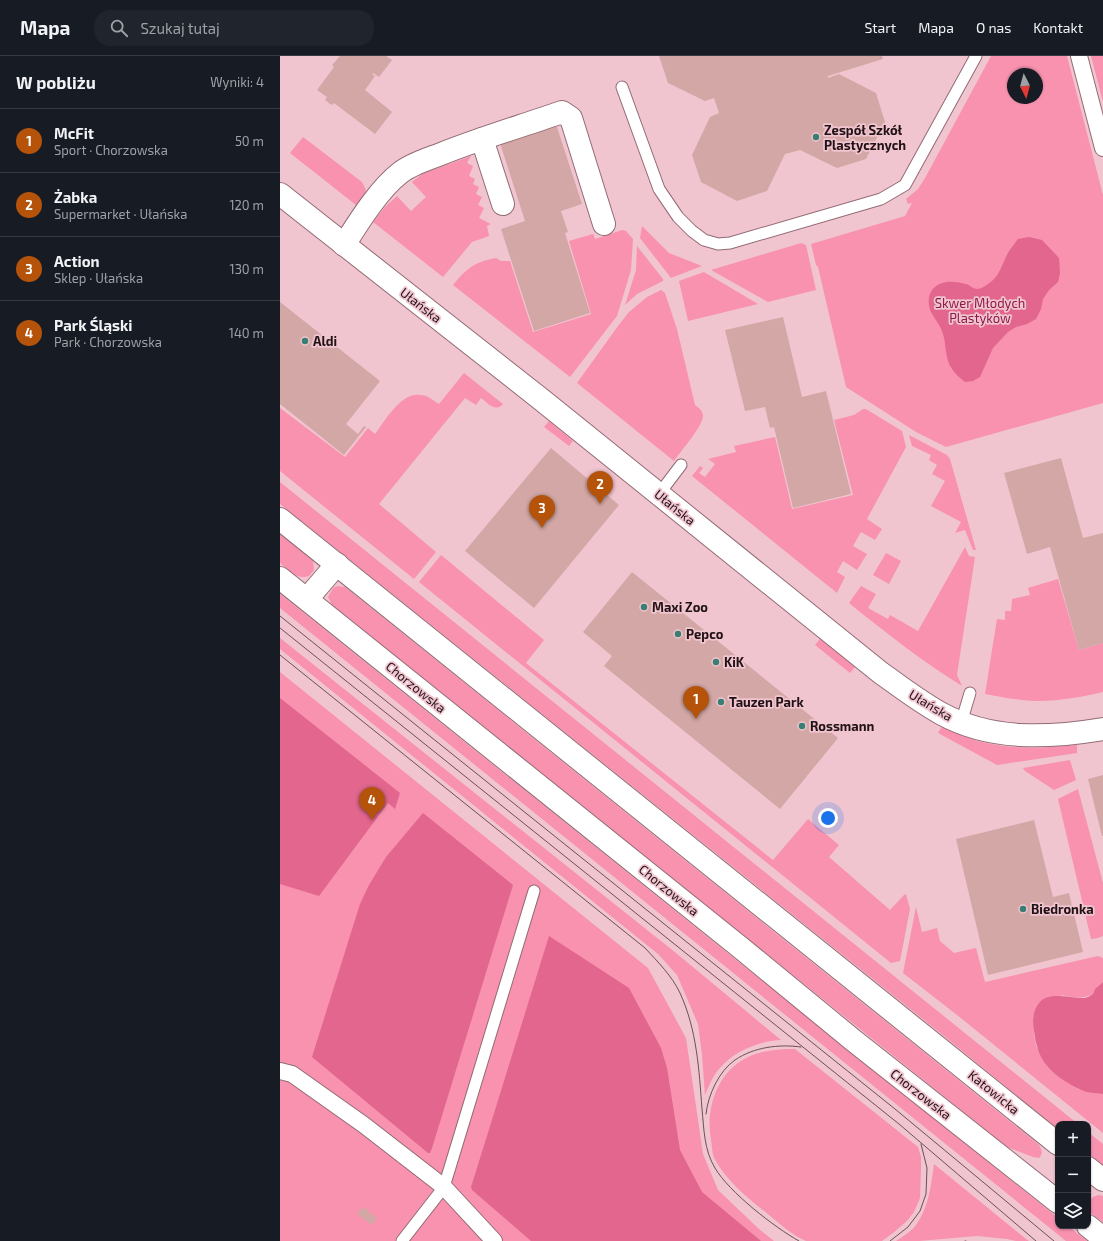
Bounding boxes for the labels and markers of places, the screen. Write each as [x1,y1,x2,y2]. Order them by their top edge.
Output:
place label: Zespół Szkół Plastycznych [824,122,906,153]
marker: Zespół Szkół Plastycznych [811,132,821,142]
place label: Aldi [313,333,337,349]
marker: Aldi [300,336,310,346]
pin: 2 [587,471,613,504]
pin: 3 [529,495,555,528]
place label: Maxi Zoo [652,599,708,615]
marker: Maxi Zoo [639,602,649,612]
place label: Pepco [686,626,724,642]
marker: Pepco [673,629,683,639]
place label: KiK [724,654,745,670]
marker: KiK [711,657,721,667]
pin: 1 [683,686,709,719]
place label: Tauzen Park [729,694,804,710]
marker: Tauzen Park [716,697,726,707]
place label: Rossmann [810,718,874,734]
marker: Rossmann [797,721,807,731]
pin: 4 [359,787,385,820]
place label: Biedronka [1031,901,1094,917]
marker: Biedronka [1018,904,1028,914]

